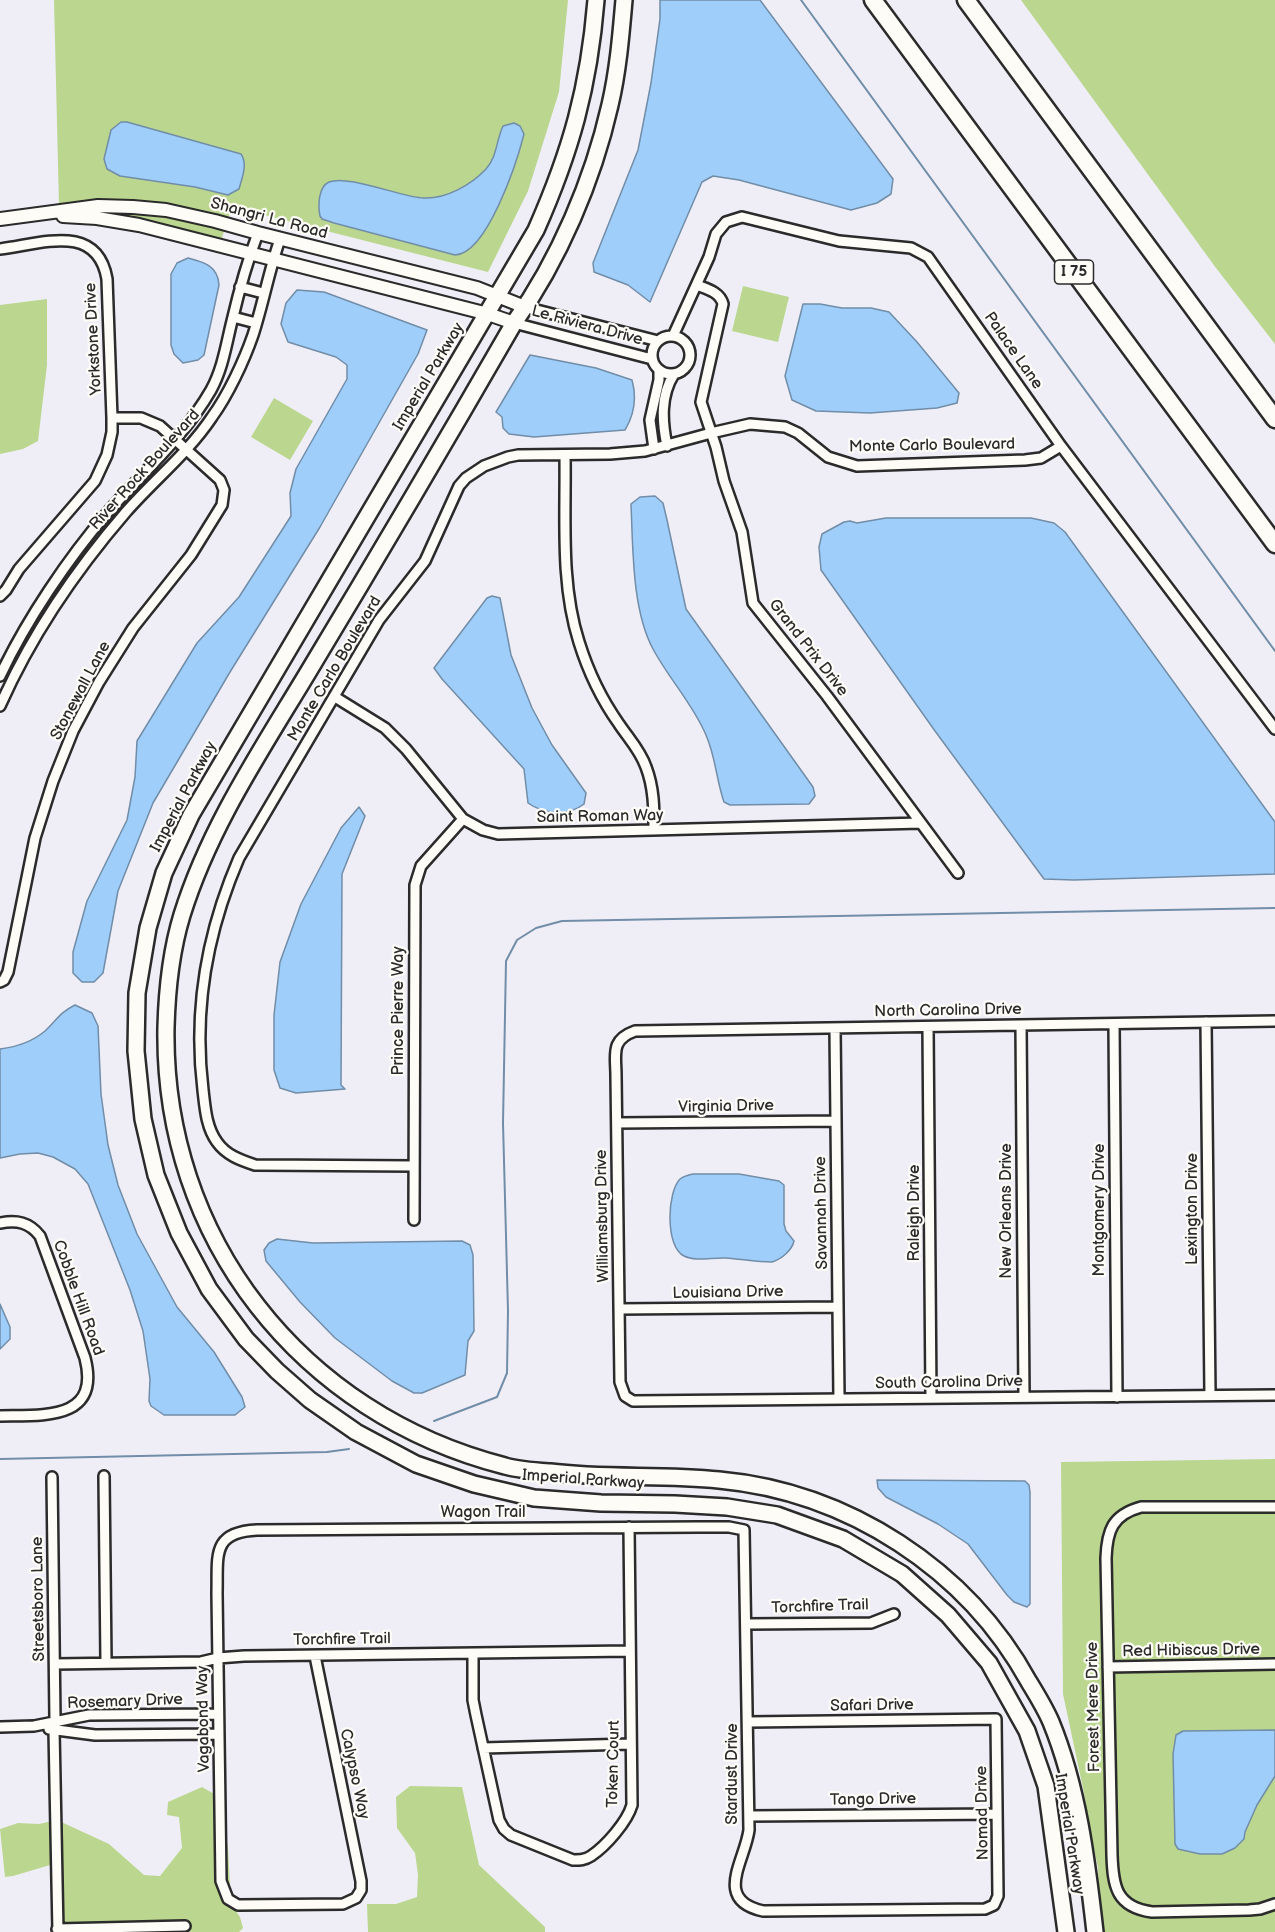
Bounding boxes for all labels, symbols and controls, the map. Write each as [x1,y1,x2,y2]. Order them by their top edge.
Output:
street label: Shangri La Road [208,194,330,244]
road number: I 75 [1054,260,1094,284]
street label: Yorkstone Drive [81,282,107,396]
street label: Le Riviera Drive [529,302,645,350]
street label: Palace Lane [979,309,1047,393]
street label: Imperial Parkway [389,320,469,434]
street label: River Rock Boulevard [86,406,204,534]
street label: Monte Carlo Boulevard [849,435,1015,457]
street label: Monte Carlo Boulevard [284,593,386,745]
street label: Grand Prix Drive [764,596,852,700]
street label: Stonewall Lane [47,638,115,744]
street label: Imperial Parkway [147,738,221,856]
street label: Saint Roman Way [536,806,664,828]
street label: Prince Pierre Way [389,946,409,1076]
street label: North Carolina Drive [874,1000,1022,1022]
street label: Virginia Drive [678,1097,774,1117]
street label: New Orleans Drive [997,1143,1017,1279]
street label: Montgomery Drive [1090,1143,1110,1277]
street label: Williamsburg Drive [592,1149,614,1283]
street label: Lexington Drive [1183,1153,1203,1265]
street label: Savannah Drive [811,1156,833,1270]
street label: Raleigh Drive [905,1164,925,1262]
street label: Cobble Hill Road [48,1238,108,1358]
street label: Louisiana Drive [672,1282,784,1304]
street label: South Carolina Drive [875,1372,1023,1394]
street label: Imperial Parkway [521,1466,645,1494]
street label: Wagon Trail [440,1503,526,1523]
street label: Streetsboro Lane [28,1536,50,1662]
street label: Torchfire Trail [771,1596,869,1618]
street label: Torchfire Trail [293,1630,391,1650]
street label: Red Hibiscus Drive [1122,1640,1260,1662]
street label: Forest Mere Drive [1083,1642,1105,1772]
street label: Vagabond Way [193,1666,215,1772]
street label: Rosemary Drive [67,1690,183,1714]
street label: Safari Drive [830,1696,914,1716]
street label: Token Court [604,1720,624,1808]
street label: Stardust Drive [723,1723,743,1825]
street label: Calypso Way [335,1727,373,1821]
street label: Nomad Drive [973,1766,993,1860]
street label: Imperial Parkway [1050,1772,1088,1896]
street label: Tango Drive [830,1790,916,1810]

